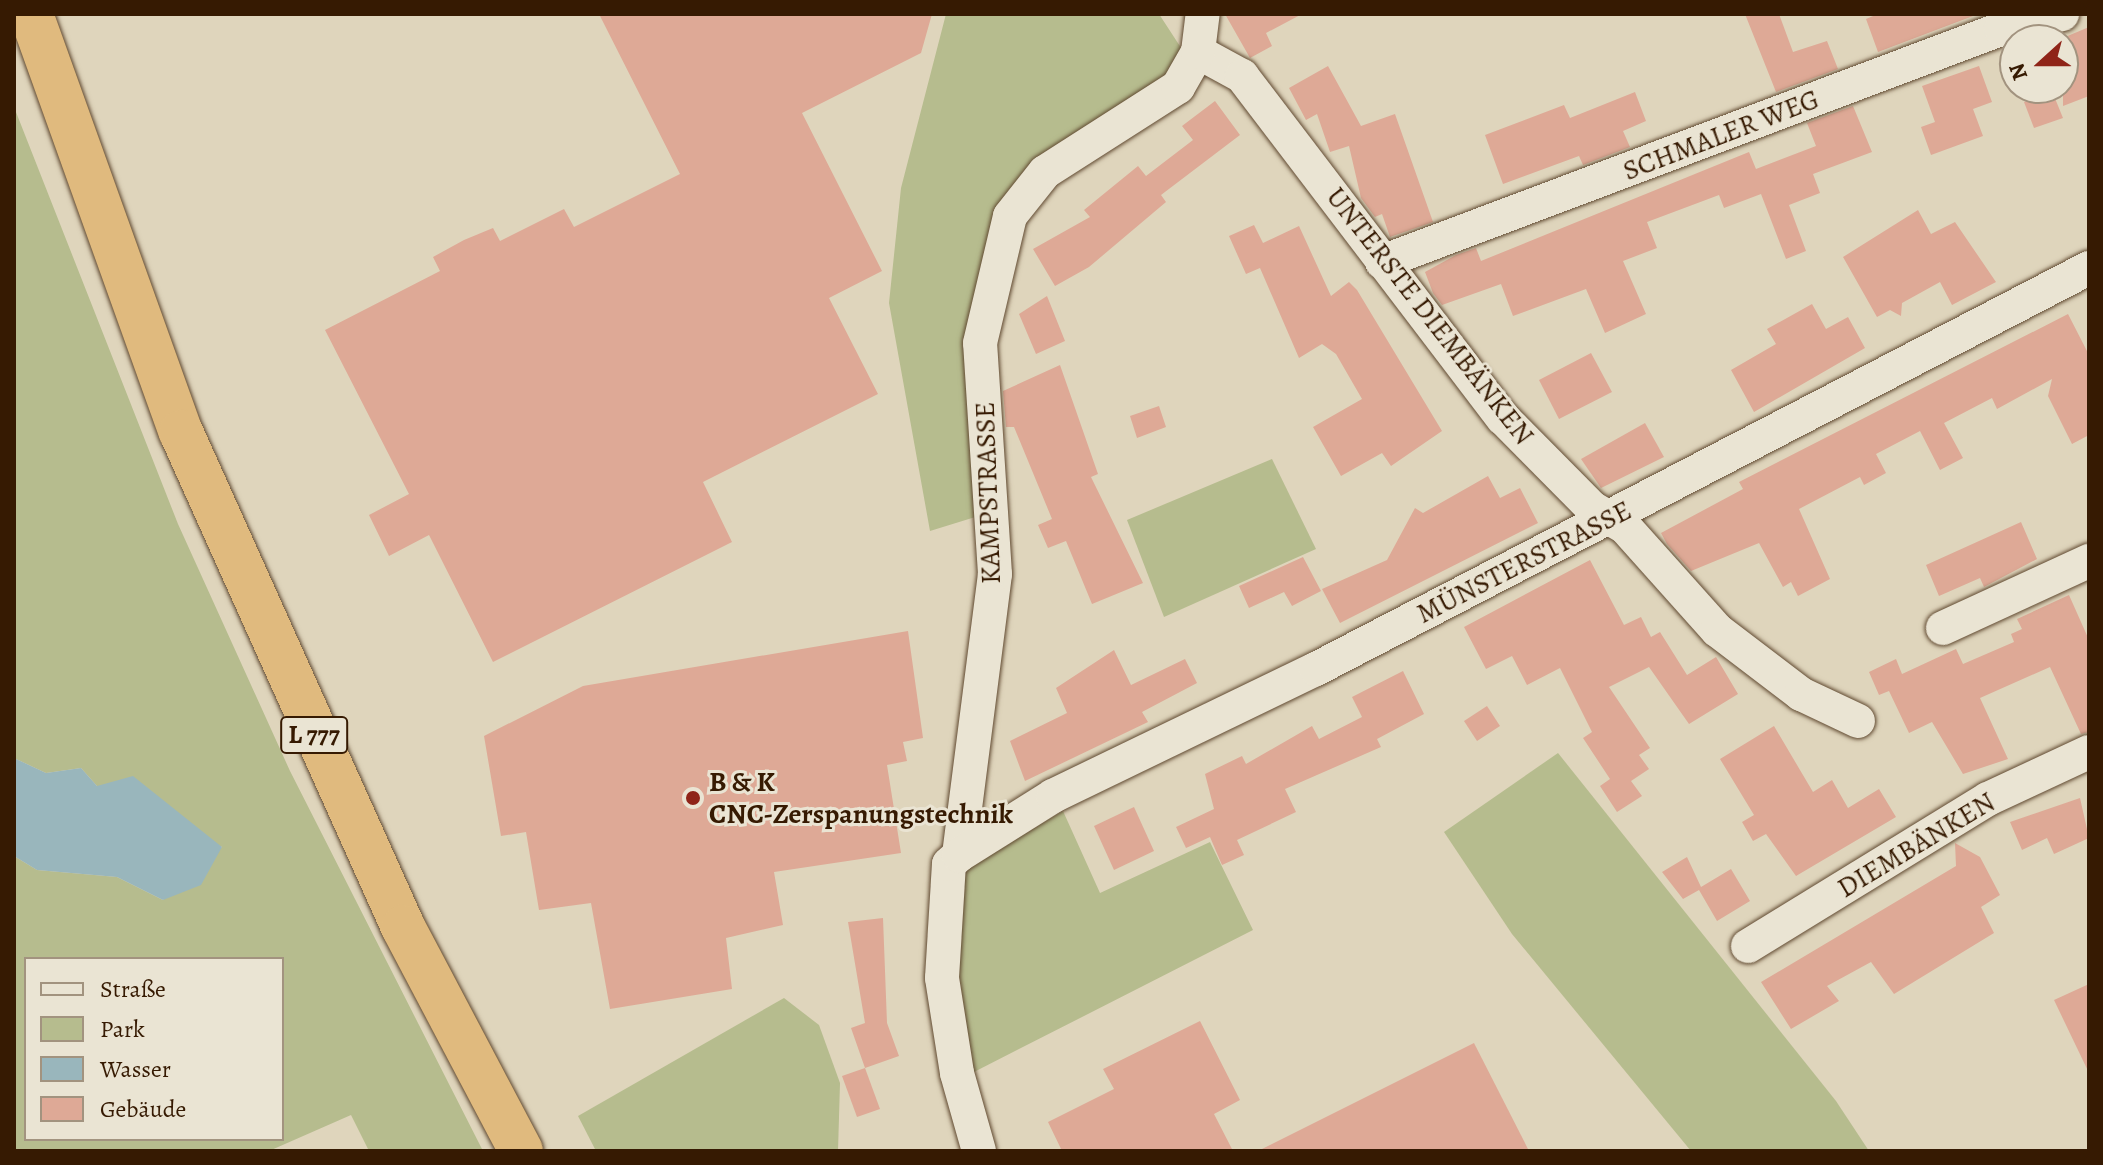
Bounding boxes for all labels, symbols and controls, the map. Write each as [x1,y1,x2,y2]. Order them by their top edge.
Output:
north arrow [1999,24,2079,104]
text: N [2002,59,2035,85]
street label: SCHMALER WEG [1618,82,1824,188]
street label: UNTERSTE DIEMBÄNKEN [1319,181,1541,451]
street label: KAMPSTRASSE [968,401,1008,585]
street label: MÜNSTERSTRASSE [1411,493,1637,631]
road number: L 777 [280,713,348,757]
place label: B & K CNC-Zerspanungstechnik [709,765,1013,831]
street label: DIEMBÄNKEN [1831,785,2001,905]
marker: B & K CNC-Zerspanungstechnik [684,789,702,807]
legend [24,957,284,1141]
text: Straße [100,973,166,1005]
text: Park [100,1013,145,1045]
text: Wasser [100,1053,171,1085]
text: Gebäude [100,1093,186,1125]

